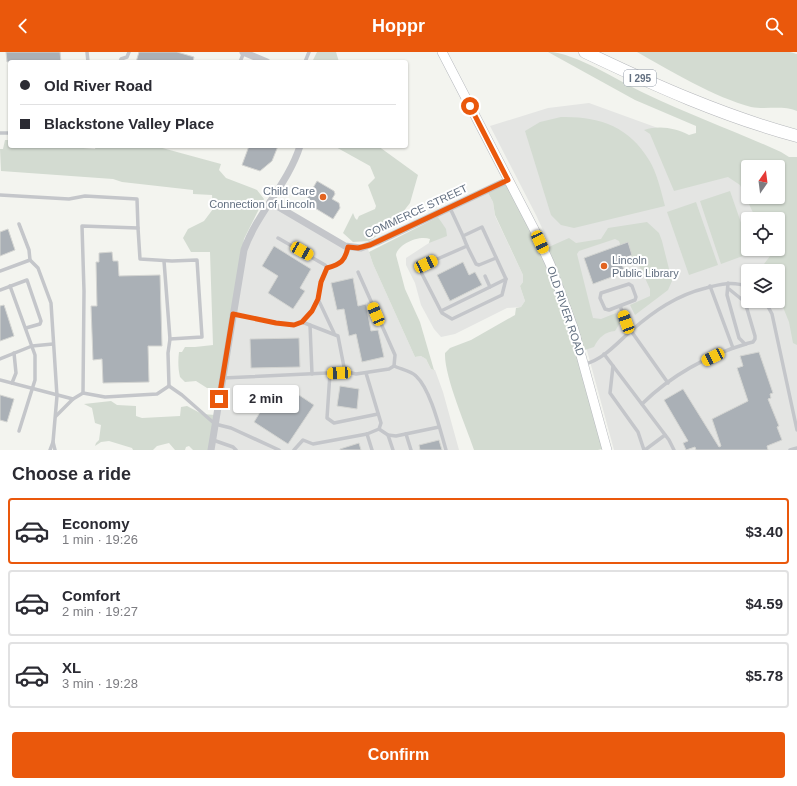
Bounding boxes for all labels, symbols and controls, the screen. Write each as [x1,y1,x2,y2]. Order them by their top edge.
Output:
icon: back [12,15,34,37]
icon: search [763,15,785,37]
text: Hoppr [372,16,425,36]
road number: I 295 [624,70,656,86]
text: Old River Road [44,77,152,94]
route start [461,97,479,115]
text: Blackstone Valley Place [44,115,214,132]
north arrow [741,160,785,204]
map controls [741,160,785,308]
street label: COMMERCE STREET [363,182,469,240]
place label: Child Care Connection of Lincoln [209,185,315,210]
marker: Child Care Connection of Lincoln [318,192,328,202]
button: locate [741,212,785,256]
car [529,229,551,255]
car [289,240,315,262]
car [413,253,439,275]
place label: Lincoln Public Library [612,254,679,279]
marker: Lincoln Public Library [599,261,609,271]
button: layers [741,264,785,308]
street label: OLD RIVER ROAD [545,265,587,358]
car [366,301,386,327]
car [616,309,636,335]
car [700,346,726,368]
car [327,366,351,380]
callout: 2 min [233,385,299,413]
route end [210,390,228,408]
text: 2 min [249,391,283,406]
text: Choose a ride [12,464,131,484]
icon: car [14,513,50,549]
text: Economy [62,515,130,532]
text: $3.40 [745,523,783,540]
text: 1 min · 19:26 [62,532,138,547]
icon: car [14,585,50,621]
text: Comfort [62,587,120,604]
text: $4.59 [745,595,783,612]
text: 2 min · 19:27 [62,604,138,619]
icon: car [14,657,50,693]
text: XL [62,659,81,676]
text: $5.78 [745,667,783,684]
text: 3 min · 19:28 [62,676,138,691]
button: Confirm [12,732,785,778]

